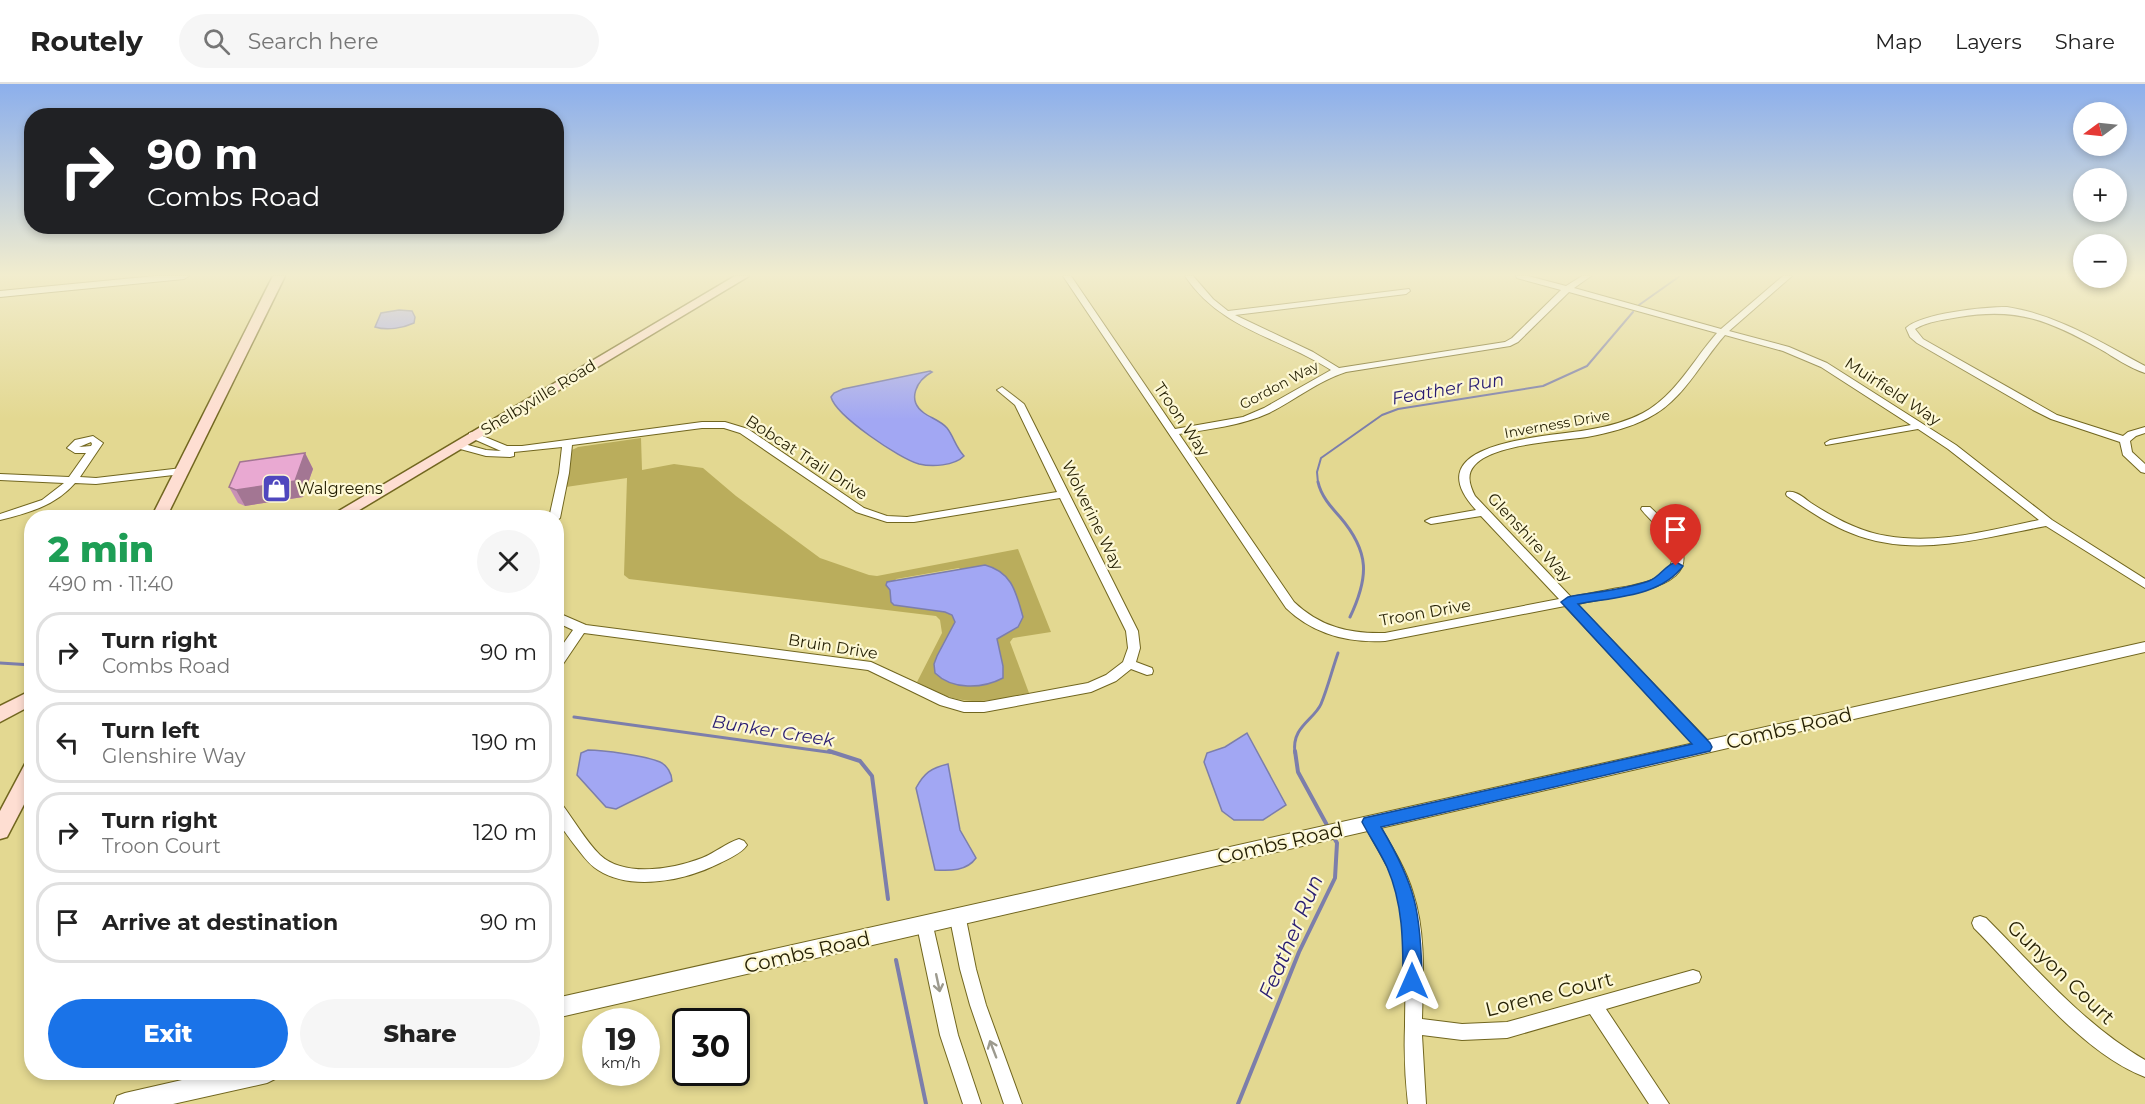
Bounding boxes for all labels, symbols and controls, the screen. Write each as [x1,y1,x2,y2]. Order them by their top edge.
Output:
search box [179,14,599,68]
text: Routely [30,24,143,58]
icon: search [200,25,233,58]
text: Search here [248,28,379,55]
text: Map [1875,29,1922,54]
text: Layers [1955,29,2022,54]
text: Share [2055,29,2115,54]
north arrow [2073,102,2127,156]
map controls [2073,102,2127,288]
text: 90 m [147,128,258,180]
icon: right [48,132,126,210]
button: + [2073,168,2127,222]
text: Combs Road [147,180,320,213]
button: − [2073,234,2127,288]
street label: Muirfield Way [1841,353,1944,430]
street label: Shelbyville Road [477,356,599,439]
street label: Gordon Way [1236,356,1322,413]
water label: Feather Run [1390,368,1506,410]
street label: Troon Way [1150,379,1213,460]
street label: Inverness Drive [1503,406,1611,442]
street label: Bobcat Trail Drive [742,411,871,504]
street label: Wolverine Way [1058,457,1127,573]
shop icon: Walgreens [260,472,292,504]
place label: Walgreens [297,479,383,498]
street label: Glenshire Way [1484,489,1576,586]
pin [1650,504,1701,566]
icon: arrive [1659,513,1692,546]
text: 2 min [48,527,154,571]
button: close [477,530,540,593]
text: 490 m · 11:40 [48,572,174,596]
street label: Troon Drive [1378,595,1472,630]
text: Turn right [102,627,217,654]
street label: Bruin Drive [787,630,879,663]
icon: right [51,636,84,669]
text: 90 m [480,639,537,666]
text: Combs Road [102,654,230,678]
street label: Combs Road [1724,702,1854,754]
water label: Bunker Creek [710,710,837,752]
text: Turn left [102,717,200,744]
icon: left [51,726,84,759]
text: 190 m [472,729,537,756]
text: Glenshire Way [102,744,246,768]
text: Turn right [102,807,217,834]
icon: right [51,816,84,849]
street label: Combs Road [1215,817,1345,869]
text: 120 m [473,819,537,846]
text: Troon Court [102,834,221,858]
water label: Feather Run [1253,871,1328,1003]
icon: arrive [51,906,84,939]
text: Arrive at destination [102,909,338,936]
text: 90 m [480,909,537,936]
street label: Gunyon Court [2002,915,2120,1029]
street label: Combs Road [742,926,872,978]
position arrow [1380,949,1444,1013]
street label: Lorene Court [1483,967,1615,1021]
one-way arrow [933,973,944,993]
button: Exit [48,999,288,1068]
button: Share [300,999,540,1068]
speed limit sign: 30 [672,1008,750,1086]
text: 19 [606,1021,636,1058]
one-way arrow [987,1040,998,1059]
text: km/h [601,1053,641,1072]

